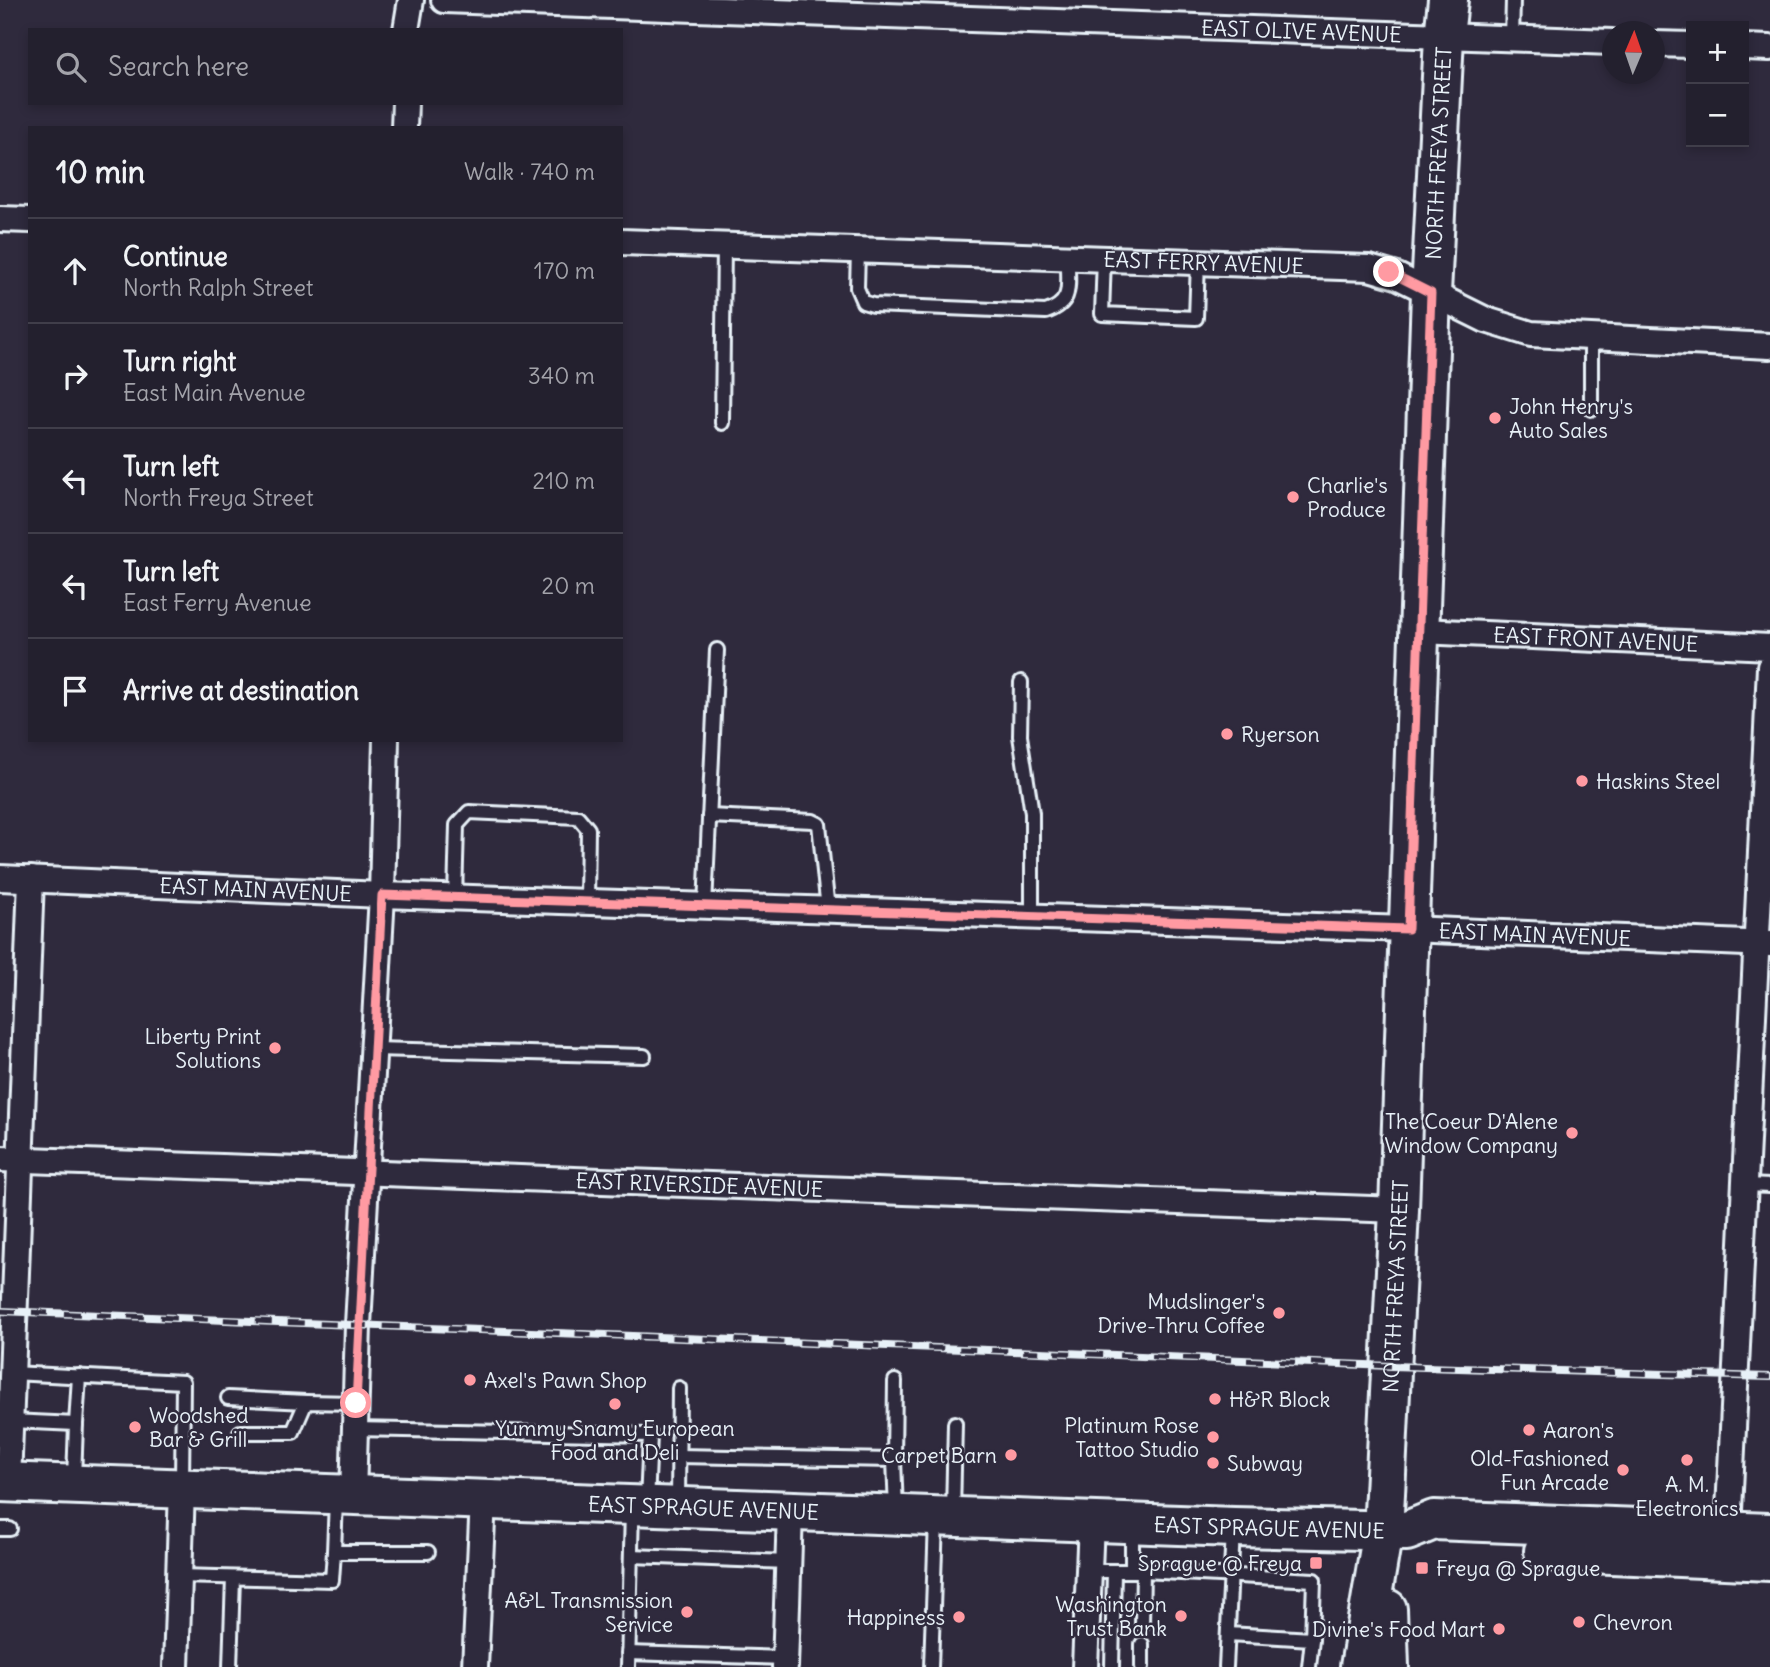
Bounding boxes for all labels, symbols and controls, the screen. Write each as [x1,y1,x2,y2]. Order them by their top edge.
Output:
street label: EAST OLIVE AVENUE [1201,14,1402,48]
north arrow [1602,21,1665,84]
map controls [1686,21,1749,147]
button: + [1686,21,1749,84]
search box [28,28,623,105]
street label: NORTH FREYA STREET [1419,46,1457,260]
icon: search [52,48,90,86]
text: Search here [108,50,249,83]
button: − [1686,84,1749,147]
text: 10 min [56,153,145,191]
text: Walk · 740 m [464,157,595,186]
text: Continue [123,240,228,273]
street label: EAST FERRY AVENUE [1103,245,1304,279]
icon: ahead [56,252,94,290]
text: 170 m [534,256,595,285]
route end [1373,256,1404,287]
text: North Ralph Street [123,273,314,302]
text: Turn right [123,345,236,378]
icon: right [56,357,94,395]
text: 340 m [528,361,595,390]
text: East Main Avenue [123,378,306,407]
place label: John Henry's Auto Sales [1509,393,1633,444]
marker: John Henry's Auto Sales [1487,410,1503,426]
text: Turn left [123,450,219,483]
icon: left [56,462,94,500]
text: 210 m [532,466,595,495]
place label: Charlie's Produce [1307,472,1388,523]
text: North Freya Street [123,483,314,512]
marker: Charlie's Produce [1285,489,1301,505]
text: Turn left [123,555,219,588]
icon: left [56,567,94,605]
text: 20 m [542,571,595,600]
text: East Ferry Avenue [123,588,312,617]
street label: EAST FRONT AVENUE [1493,621,1699,657]
icon: arrive [56,672,94,710]
text: Arrive at destination [123,674,359,707]
place label: Ryerson [1241,721,1320,748]
marker: Ryerson [1219,726,1235,742]
place label: Haskins Steel [1596,768,1720,795]
marker: Haskins Steel [1574,773,1590,789]
street label: EAST MAIN AVENUE [159,872,352,907]
street label: EAST MAIN AVENUE [1438,917,1632,952]
place label: Liberty Print Solutions [144,1023,261,1074]
marker: Liberty Print Solutions [267,1040,283,1056]
place label: The Coeur D'Alene Window Company [1385,1108,1558,1159]
marker: The Coeur D'Alene Window Company [1564,1125,1580,1141]
street label: EAST RIVERSIDE AVENUE [575,1167,824,1203]
street label: NORTH FREYA STREET [1377,1179,1414,1393]
place label: Mudslinger's Drive-Thru Coffee [1097,1288,1265,1339]
marker: Mudslinger's Drive-Thru Coffee [1271,1305,1287,1321]
place label: Axel's Pawn Shop [484,1367,647,1394]
marker: Axel's Pawn Shop [462,1372,478,1388]
place label: H&R Block [1229,1386,1330,1413]
route start [340,1387,371,1418]
marker: H&R Block [1207,1391,1223,1407]
marker: Yummy Snamy European Food and Deli [607,1396,623,1412]
place label: Woodshed Bar & Grill [149,1402,249,1453]
place label: Platinum Rose Tattoo Studio [1064,1412,1199,1463]
place label: Yummy Snamy European Food and Deli [495,1415,735,1466]
place label: Aaron's [1543,1417,1614,1444]
marker: Woodshed Bar & Grill [127,1419,143,1435]
marker: Aaron's [1521,1422,1537,1438]
marker: Platinum Rose Tattoo Studio [1205,1429,1221,1445]
place label: Carpet Barn [881,1442,997,1469]
place label: Old-Fashioned Fun Arcade [1470,1445,1609,1496]
marker: Carpet Barn [1003,1447,1019,1463]
place label: Subway [1227,1450,1303,1477]
marker: A. M. Electronics [1679,1452,1695,1468]
marker: Subway [1205,1455,1221,1471]
marker: Old-Fashioned Fun Arcade [1615,1462,1631,1478]
place label: A. M. Electronics [1635,1471,1739,1522]
street label: EAST SPRAGUE AVENUE [588,1490,819,1525]
street label: EAST SPRAGUE AVENUE [1153,1511,1385,1544]
place label: Sprague @ Freya [1138,1550,1302,1577]
marker: Sprague @ Freya [1308,1555,1324,1571]
place label: Freya @ Sprague [1436,1555,1600,1582]
marker: Freya @ Sprague [1414,1560,1430,1576]
place label: A&L Transmission Service [505,1587,673,1638]
place label: Washington Trust Bank [1055,1591,1167,1642]
marker: A&L Transmission Service [679,1604,695,1620]
place label: Happiness [847,1604,945,1631]
marker: Washington Trust Bank [1173,1608,1189,1624]
marker: Happiness [951,1609,967,1625]
place label: Chevron [1593,1609,1673,1636]
marker: Chevron [1571,1614,1587,1630]
place label: Divine's Food Mart [1312,1616,1485,1643]
marker: Divine's Food Mart [1491,1621,1507,1637]

